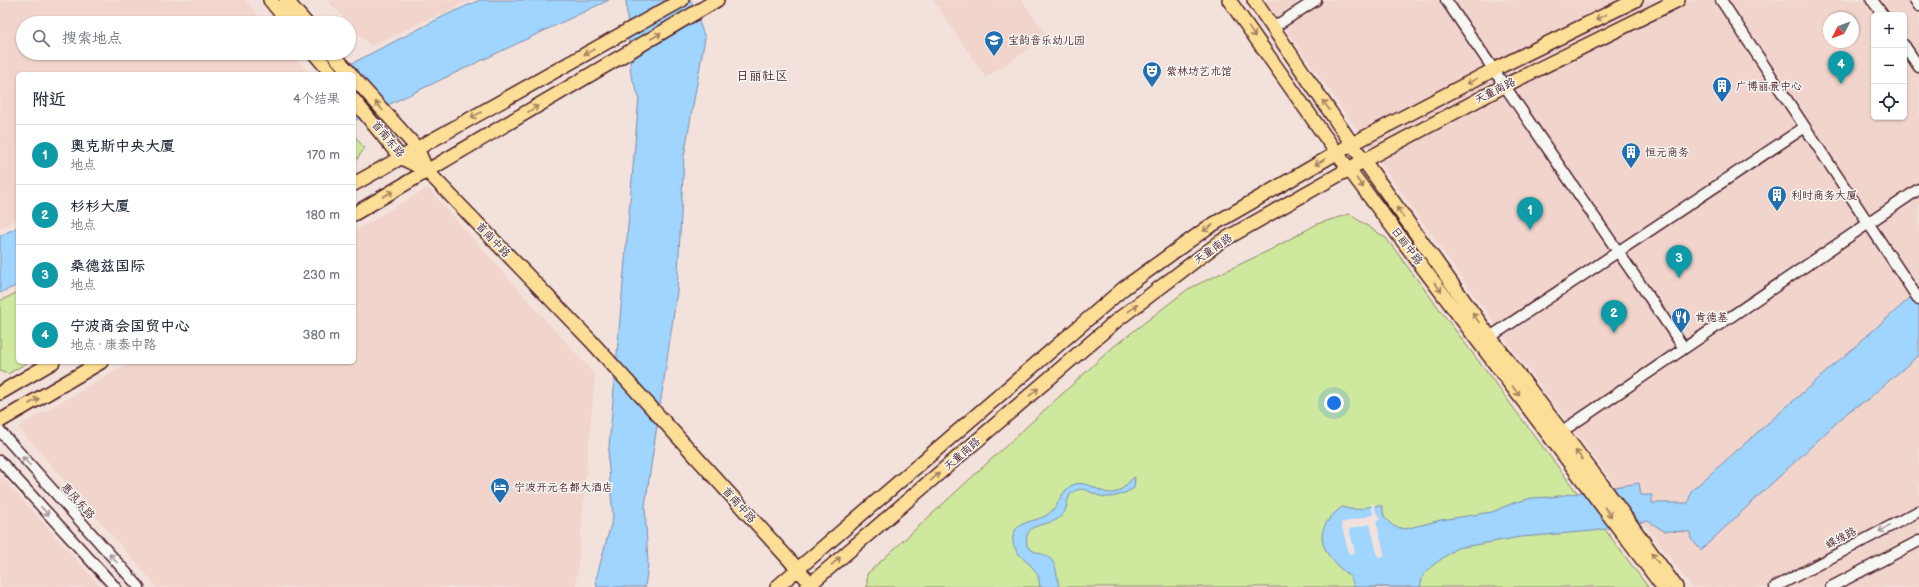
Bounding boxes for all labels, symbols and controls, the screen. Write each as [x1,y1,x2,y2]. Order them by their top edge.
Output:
north arrow [1823,12,1859,48]
map controls [1871,12,1907,120]
button: + [1871,12,1907,48]
one-way arrow [1595,14,1607,21]
search box [16,16,356,60]
one-way arrow [1248,26,1256,37]
icon: search [30,27,52,49]
text: 搜索地点 [62,29,122,48]
school or university icon: 宝韵音乐幼儿园 [983,29,1005,57]
one-way arrow [650,31,662,39]
place label: 宝韵音乐幼儿园 [1008,34,1085,47]
one-way arrow [583,48,595,56]
button: − [1871,48,1907,84]
pin: 4 [1828,51,1854,84]
theatre icon: 紫林坊艺术馆 [1141,60,1163,88]
place label: 紫林坊艺术馆 [1166,65,1232,78]
district label: 日丽社区 [736,68,788,84]
street label: 天童南路 [1472,75,1518,107]
building icon: 广博丽景中心 [1711,75,1733,103]
one-way arrow [1466,78,1478,85]
place label: 广博丽景中心 [1736,80,1802,93]
button: locate [1871,84,1907,120]
text: 附近 [32,90,66,110]
text: 4个结果 [293,91,340,107]
one-way arrow [1322,100,1330,111]
one-way arrow [374,101,383,111]
one-way arrow [527,104,539,112]
one-way arrow [470,112,482,119]
street label: 首南东路 [369,118,407,160]
text: 奥克斯中央大厦 [70,137,175,156]
building icon: 恒元商务 [1620,141,1642,169]
place label: 恒元商务 [1645,146,1689,159]
text: 1 [42,147,48,163]
text: 170 m [307,147,340,163]
text: 地点 [70,157,96,173]
one-way arrow [1315,158,1326,166]
one-way arrow [1355,178,1364,189]
building icon: 利时商务大厦 [1766,184,1788,212]
place label: 利时商务大厦 [1791,189,1857,202]
one-way arrow [382,190,394,198]
text: 杉杉大厦 [70,197,130,216]
pin: 1 [1517,197,1543,230]
text: 2 [41,207,49,223]
text: 180 m [305,207,340,223]
one-way arrow [1396,207,1404,218]
text: 地点 [70,217,96,233]
street label: 首南中路 [473,220,513,260]
one-way arrow [1203,224,1214,232]
street label: 日丽中路 [1389,225,1425,267]
street label: 天童南路 [1191,231,1235,267]
pin: 3 [1666,245,1692,278]
text: 桑德兹国际 [70,257,145,276]
text: 3 [41,267,49,283]
text: 230 m [303,267,340,283]
text: 地点 [70,277,96,293]
one-way arrow [1434,282,1442,293]
pin: 2 [1601,300,1627,333]
one-way arrow [1128,304,1139,313]
restaurant icon: 肯德基 [1670,306,1692,334]
place label: 肯德基 [1695,311,1728,324]
one-way arrow [1472,312,1480,323]
text: 宁波商会国贸中心 [70,317,190,336]
text: 4 [41,327,49,343]
text: 380 m [303,327,340,343]
text: 地点 · 康泰中路 [70,337,156,353]
one-way arrow [1512,386,1520,397]
one-way arrow [1028,388,1038,397]
your location [1324,393,1344,413]
one-way arrow [28,397,40,405]
street label: 天童南路 [941,435,983,473]
one-way arrow [1575,450,1583,461]
one-way arrow [22,456,31,466]
one-way arrow [930,472,940,481]
hotel icon: 宁波开元名都大酒店 [489,476,511,504]
street label: 惠风东路 [58,480,98,522]
place label: 宁波开元名都大酒店 [514,481,613,494]
street label: 首南中路 [719,484,759,526]
one-way arrow [41,505,50,516]
one-way arrow [1604,507,1612,518]
street label: 蝶缘路 [1823,525,1859,551]
one-way arrow [1879,526,1891,534]
one-way arrow [1651,552,1659,563]
one-way arrow [108,553,117,563]
one-way arrow [831,557,842,566]

